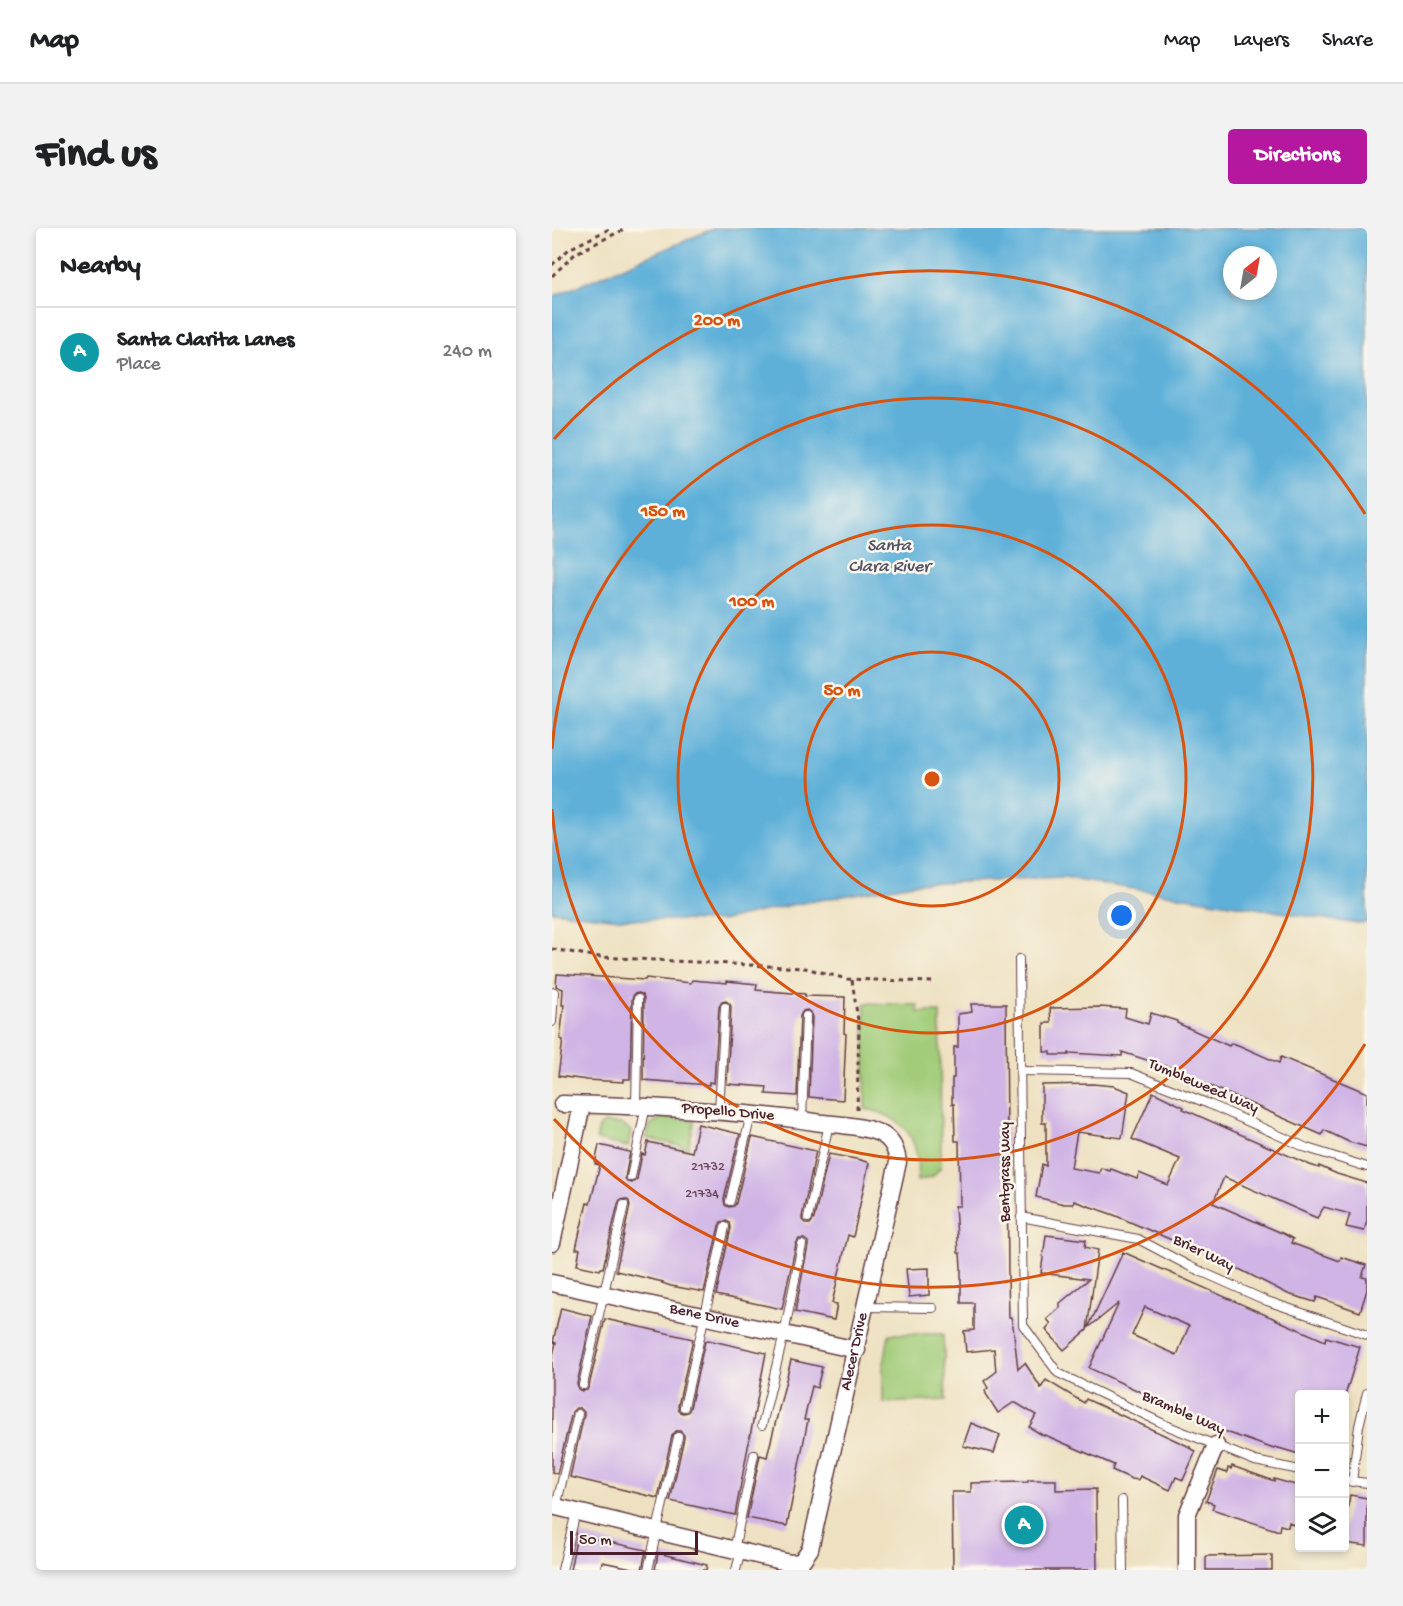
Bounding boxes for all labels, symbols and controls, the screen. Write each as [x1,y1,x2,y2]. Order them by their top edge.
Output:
text: Map [30,25,79,58]
text: Map [1164,29,1200,54]
text: Layers [1233,29,1289,54]
text: Share [1322,29,1373,54]
button: Directions [1228,129,1367,184]
text: Find us [36,132,156,181]
north arrow [1223,246,1277,300]
text: Nearby [60,252,141,283]
text: 200 m [694,311,740,332]
text: Santa Clarita Lanes [117,328,294,354]
text: A [74,341,85,364]
text: 240 m [442,341,492,364]
text: Place [117,354,161,377]
text: 150 m [640,502,685,523]
water label: Santa Clara River [848,536,933,578]
text: 100 m [729,592,775,613]
text: 50 m [824,681,861,702]
centre of rings [922,769,942,789]
your location [1107,901,1136,930]
street label: Tumbleweed Way [1144,1055,1261,1119]
street label: Propello Drive [680,1099,776,1127]
street label: Bentgrass Way [997,1122,1016,1223]
house number: 21732 [691,1159,725,1176]
house number: 21734 [685,1186,719,1203]
street label: Brier Way [1169,1231,1237,1277]
street label: Bene Drive [667,1299,742,1334]
street label: Alecer Drive [837,1310,873,1392]
street label: Bramble Way [1138,1387,1227,1441]
map controls [1295,1390,1349,1552]
button: + [1295,1390,1349,1444]
button: − [1295,1444,1349,1498]
button: layers [1295,1498,1349,1552]
pin: A [1004,1502,1044,1548]
scale bar [570,1528,698,1556]
text: 50 m [579,1532,612,1551]

